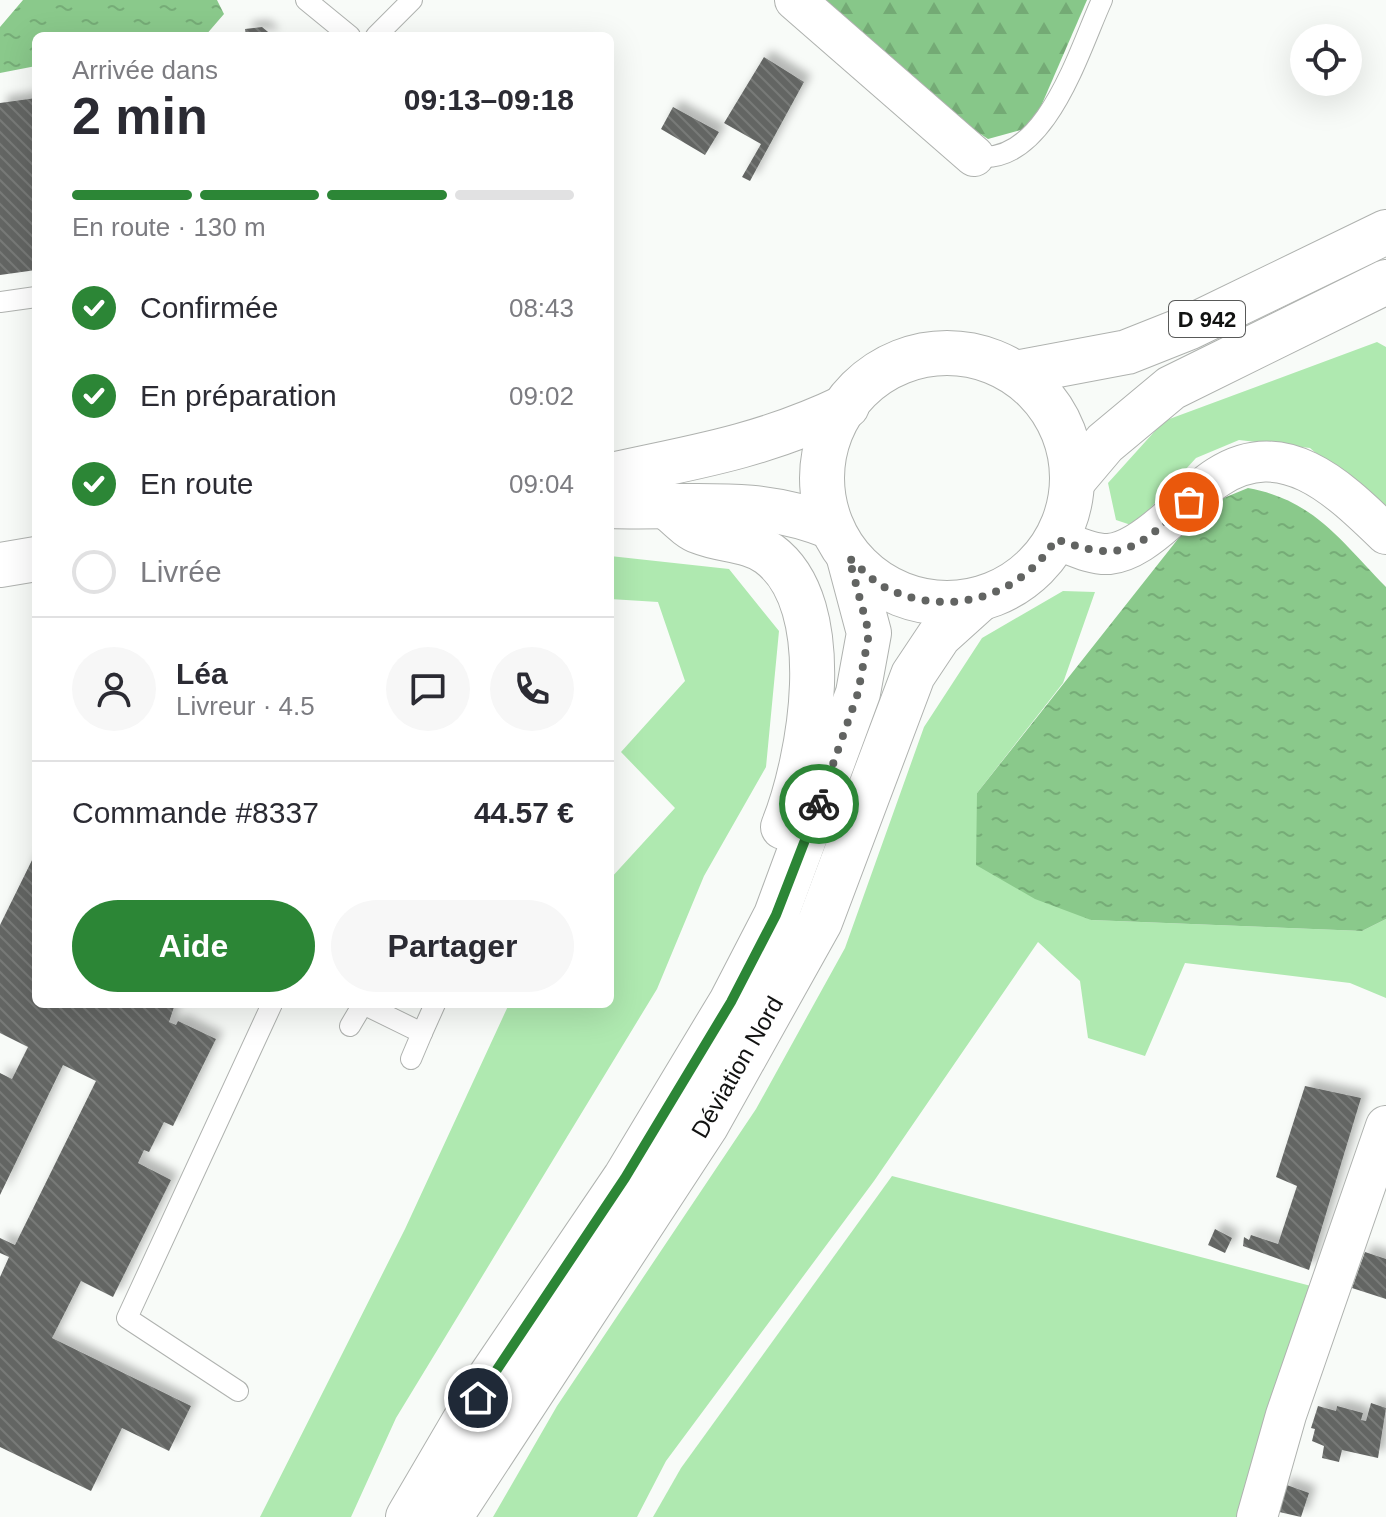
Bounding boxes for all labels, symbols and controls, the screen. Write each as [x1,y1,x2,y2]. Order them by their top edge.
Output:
map controls [1290,24,1362,96]
button: locate [1290,24,1362,96]
text: Arrivée dans [72,55,218,85]
text: 09:13–09:18 [404,83,574,116]
text: 2 min [72,87,208,145]
text: En route · 130 m [72,212,266,242]
icon: check [72,286,116,330]
text: Confirmée [140,291,278,324]
text: 08:43 [509,293,574,323]
road number: D 942 [1169,301,1245,337]
icon: check [72,374,116,418]
text: En préparation [140,379,337,412]
text: 09:02 [509,381,574,411]
icon: check [72,462,116,506]
text: En route [140,467,253,500]
pin [1155,468,1223,536]
text: 09:04 [509,469,574,499]
icon: bag [1167,480,1211,524]
text: Livrée [140,555,222,588]
button: person [72,647,156,731]
button: chat [386,647,470,731]
button: phone [490,647,574,731]
text: Léa [176,657,228,690]
text: Livreur · 4.5 [176,691,315,721]
courier [779,764,859,844]
icon: bike [797,782,841,826]
text: Commande #8337 [72,796,319,829]
text: 44.57 € [474,796,574,829]
button: Aide [72,900,315,992]
button: Partager [331,900,574,992]
street label: Déviation Nord [686,992,788,1142]
pin [444,1364,512,1432]
icon: home [456,1376,500,1420]

